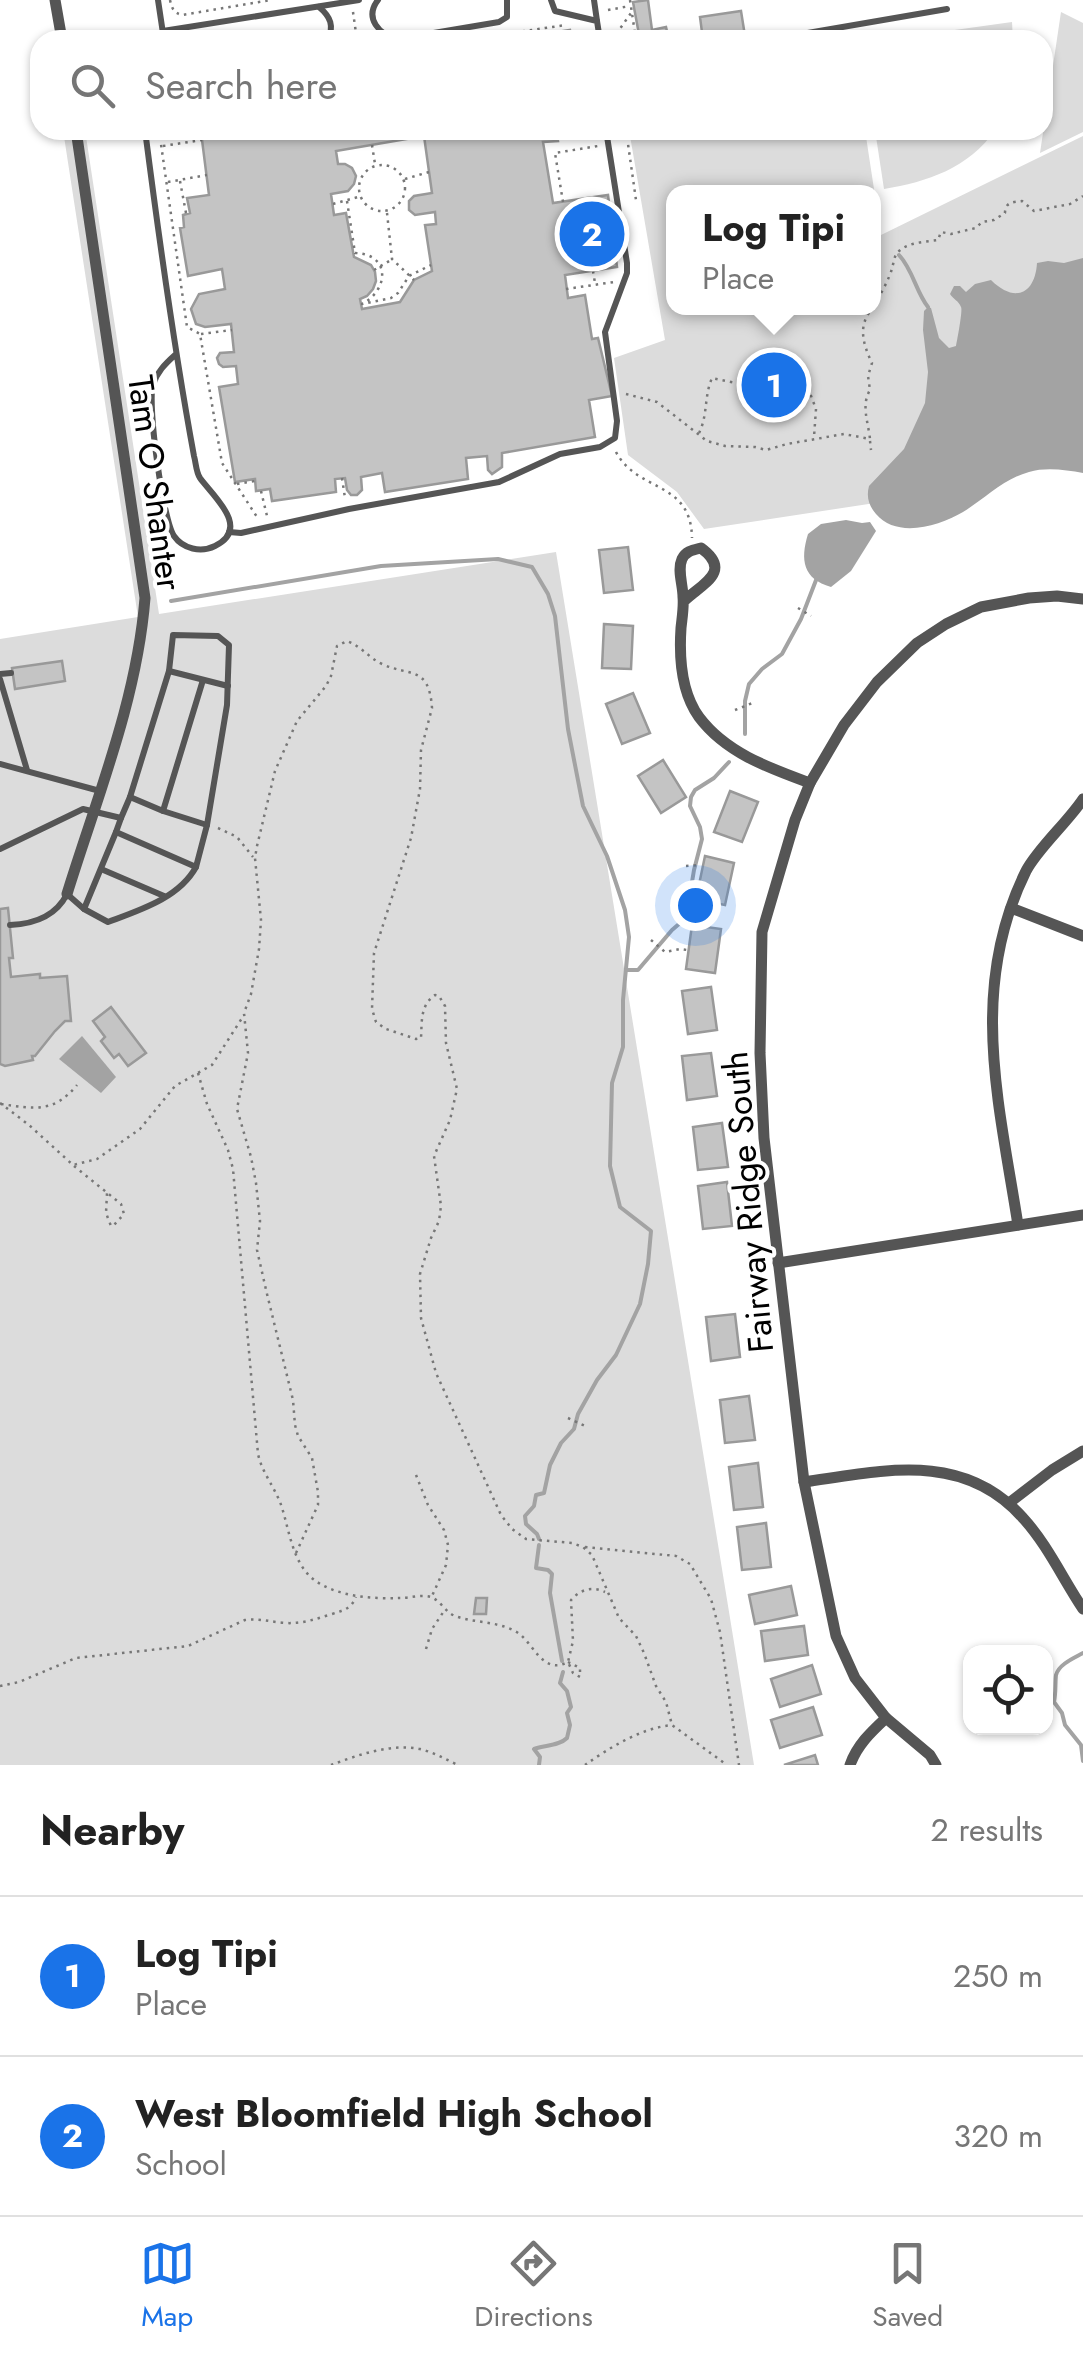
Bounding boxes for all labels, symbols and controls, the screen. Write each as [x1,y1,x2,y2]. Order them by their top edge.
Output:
search box [30,30,1053,140]
icon: search [65,58,120,113]
text: Search here [145,58,337,113]
popup [666,185,881,315]
pin: 2 [560,196,624,272]
text: Log Tipi [702,200,845,255]
text: Place [702,255,774,301]
pin: 1 [742,348,806,422]
street label: Tam O Shanter [115,372,195,594]
your location [670,880,721,931]
street label: Fairway Ridge South [710,1049,786,1355]
map controls [963,1645,1053,1735]
button: locate [963,1645,1053,1735]
text: Nearby [40,1800,184,1861]
text: 2 results [931,1807,1043,1853]
text: Log Tipi [135,1926,278,1981]
text: 1 [64,1953,81,1999]
text: 250 m [953,1953,1043,1999]
text: Place [135,1981,207,2027]
text: West Bloomfield High School [135,2086,653,2141]
text: 2 [62,2113,83,2159]
text: 320 m [954,2113,1043,2159]
text: School [135,2141,227,2187]
tab: Map [140,2236,195,2337]
tab: Directions [474,2236,593,2337]
tab: Saved [872,2236,943,2337]

